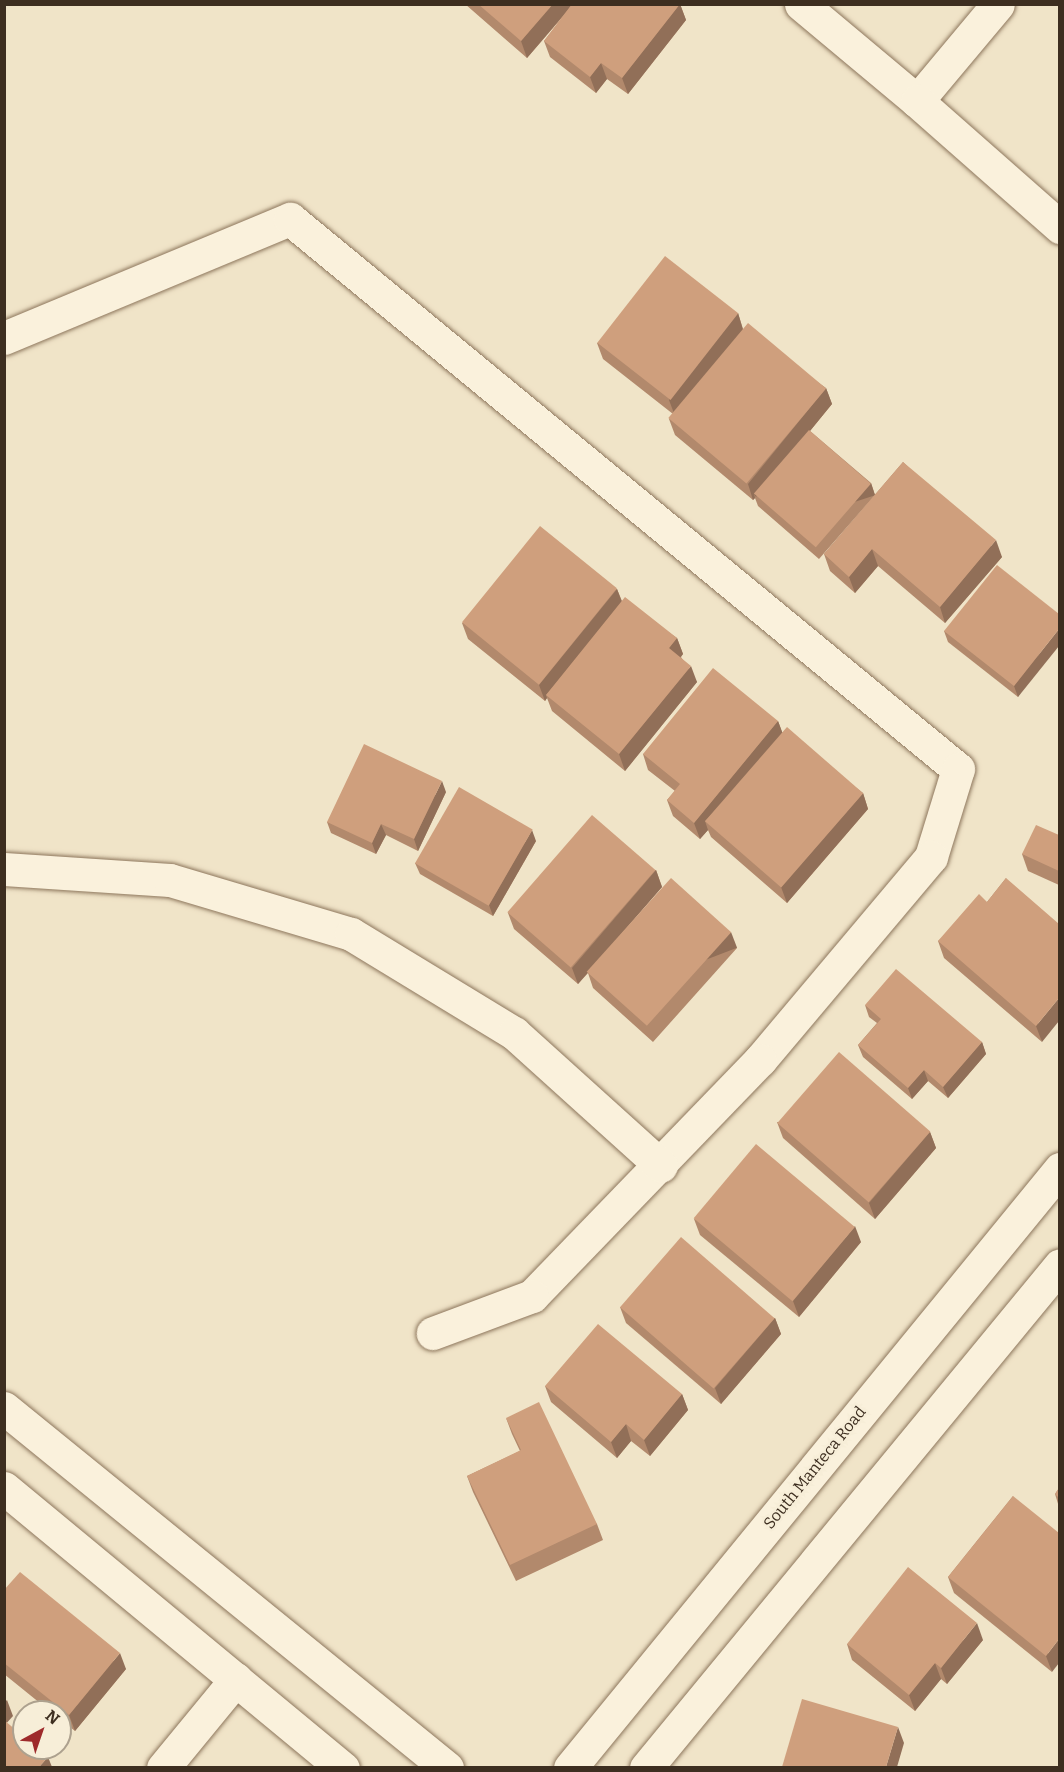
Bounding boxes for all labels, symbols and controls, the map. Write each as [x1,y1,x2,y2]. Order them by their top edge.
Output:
street label: South Manteca Road [760,1403,870,1533]
north arrow [12,1700,72,1760]
text: N [42,1706,63,1729]

